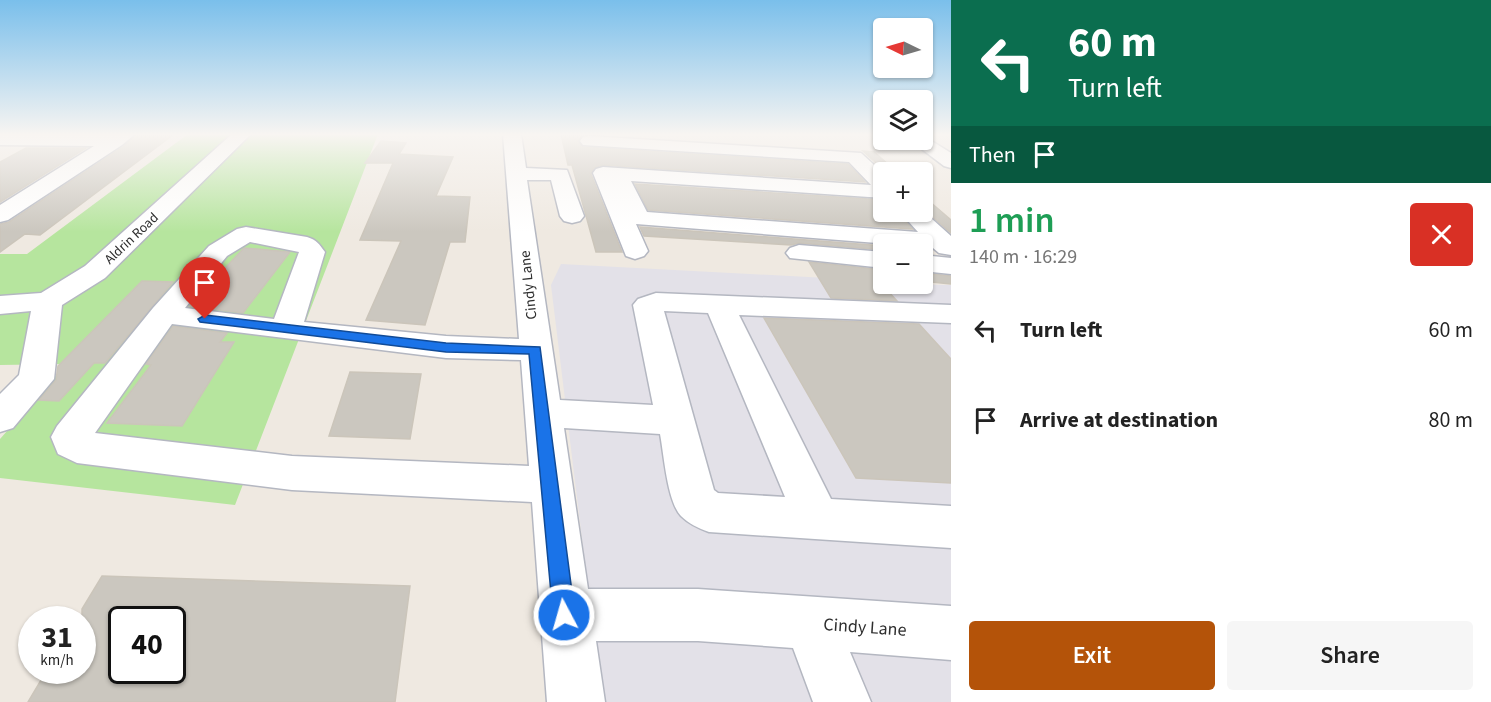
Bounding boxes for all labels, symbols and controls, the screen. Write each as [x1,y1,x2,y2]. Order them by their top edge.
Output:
text: 60 m [1068,13,1157,73]
north arrow [873,18,933,78]
map controls [873,18,933,294]
icon: left [969,24,1047,102]
text: Turn left [1068,69,1162,108]
button: layers [873,90,933,150]
icon: arrive [1028,138,1061,171]
text: Then [969,139,1016,171]
button: + [873,162,933,222]
text: 1 min [969,195,1055,246]
button: close [1410,203,1473,266]
street label: Aldrin Road [100,208,163,269]
button: − [873,234,933,294]
text: 140 m · 16:29 [969,243,1077,271]
street label: Cindy Lane [514,249,543,321]
pin [179,257,230,319]
icon: arrive [188,266,221,299]
icon: left [969,314,1002,347]
text: Turn left [1020,314,1102,346]
text: 60 m [1428,314,1473,346]
icon: arrive [969,404,1002,437]
text: Arrive at destination [1020,404,1218,436]
text: 80 m [1428,404,1473,436]
position arrow [532,583,596,647]
speed limit sign: 40 [108,606,186,684]
street label: Cindy Lane [823,612,907,643]
text: 31 [41,616,73,659]
button: Exit [969,621,1215,690]
button: Share [1227,621,1473,690]
text: km/h [40,650,74,671]

